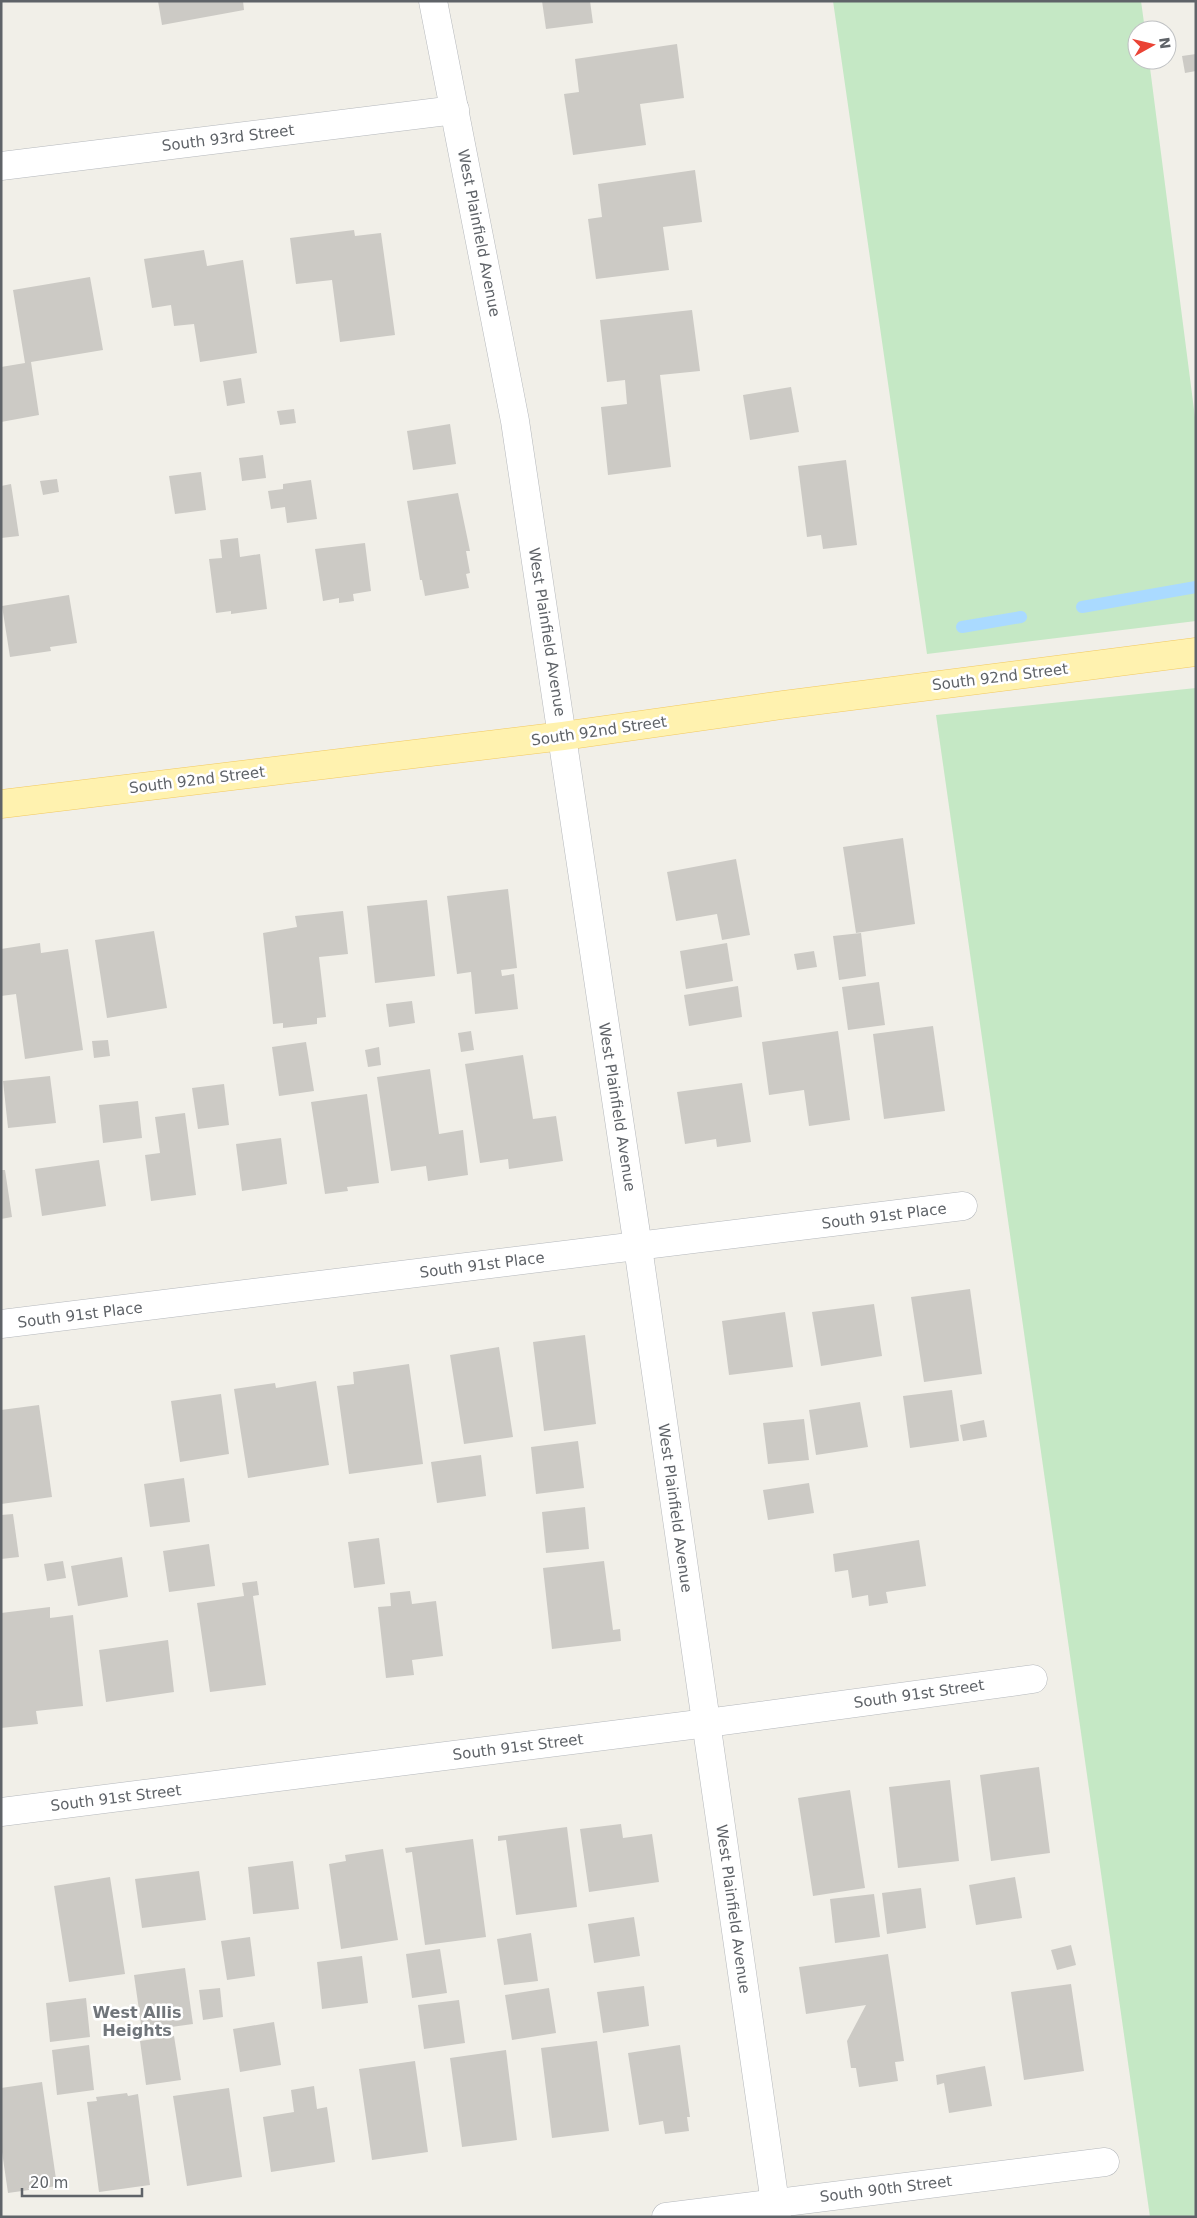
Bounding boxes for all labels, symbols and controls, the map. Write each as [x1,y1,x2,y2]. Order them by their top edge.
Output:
north arrow [1127,20,1177,70]
text: N [1156,36,1174,50]
street label: South 93rd Street [161,121,295,155]
street label: West Plainfield Avenue [454,148,504,318]
street label: West Plainfield Avenue [525,546,569,718]
street label: South 92nd Street [931,660,1069,694]
street label: South 92nd Street [530,713,668,749]
street label: South 92nd Street [128,763,266,797]
street label: West Plainfield Avenue [595,1021,639,1193]
street label: South 91st Place [820,1199,948,1233]
street label: South 91st Place [418,1248,546,1282]
street label: South 91st Place [16,1298,144,1332]
street label: West Plainfield Avenue [654,1422,696,1594]
street label: South 91st Street [853,1676,985,1712]
street label: South 91st Street [452,1730,584,1764]
street label: South 91st Street [50,1781,182,1815]
street label: West Plainfield Avenue [712,1823,754,1995]
district label: West Allis Heights [92,2003,182,2040]
scale bar [22,2166,142,2198]
street label: South 90th Street [819,2172,953,2206]
text: 20 m [30,2174,68,2192]

